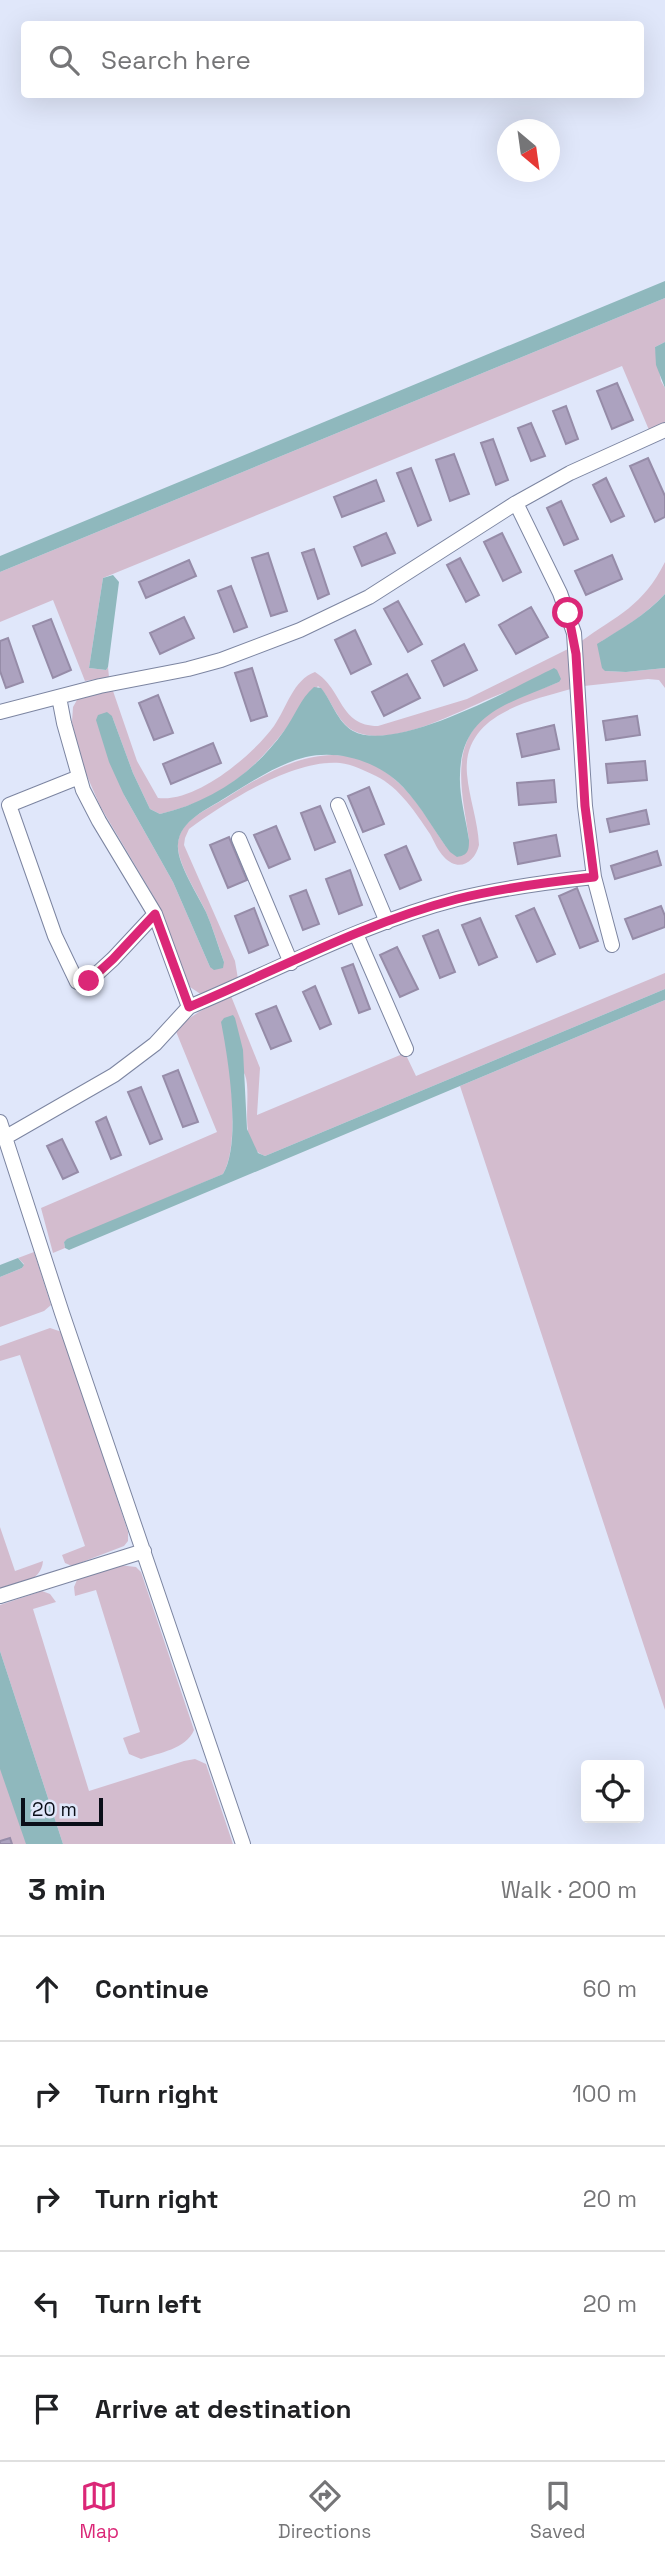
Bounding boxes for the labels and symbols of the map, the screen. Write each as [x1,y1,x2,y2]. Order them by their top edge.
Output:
north arrow [497,119,560,182]
route start [552,597,583,628]
route end [73,965,104,996]
scale bar [21,1795,103,1827]

